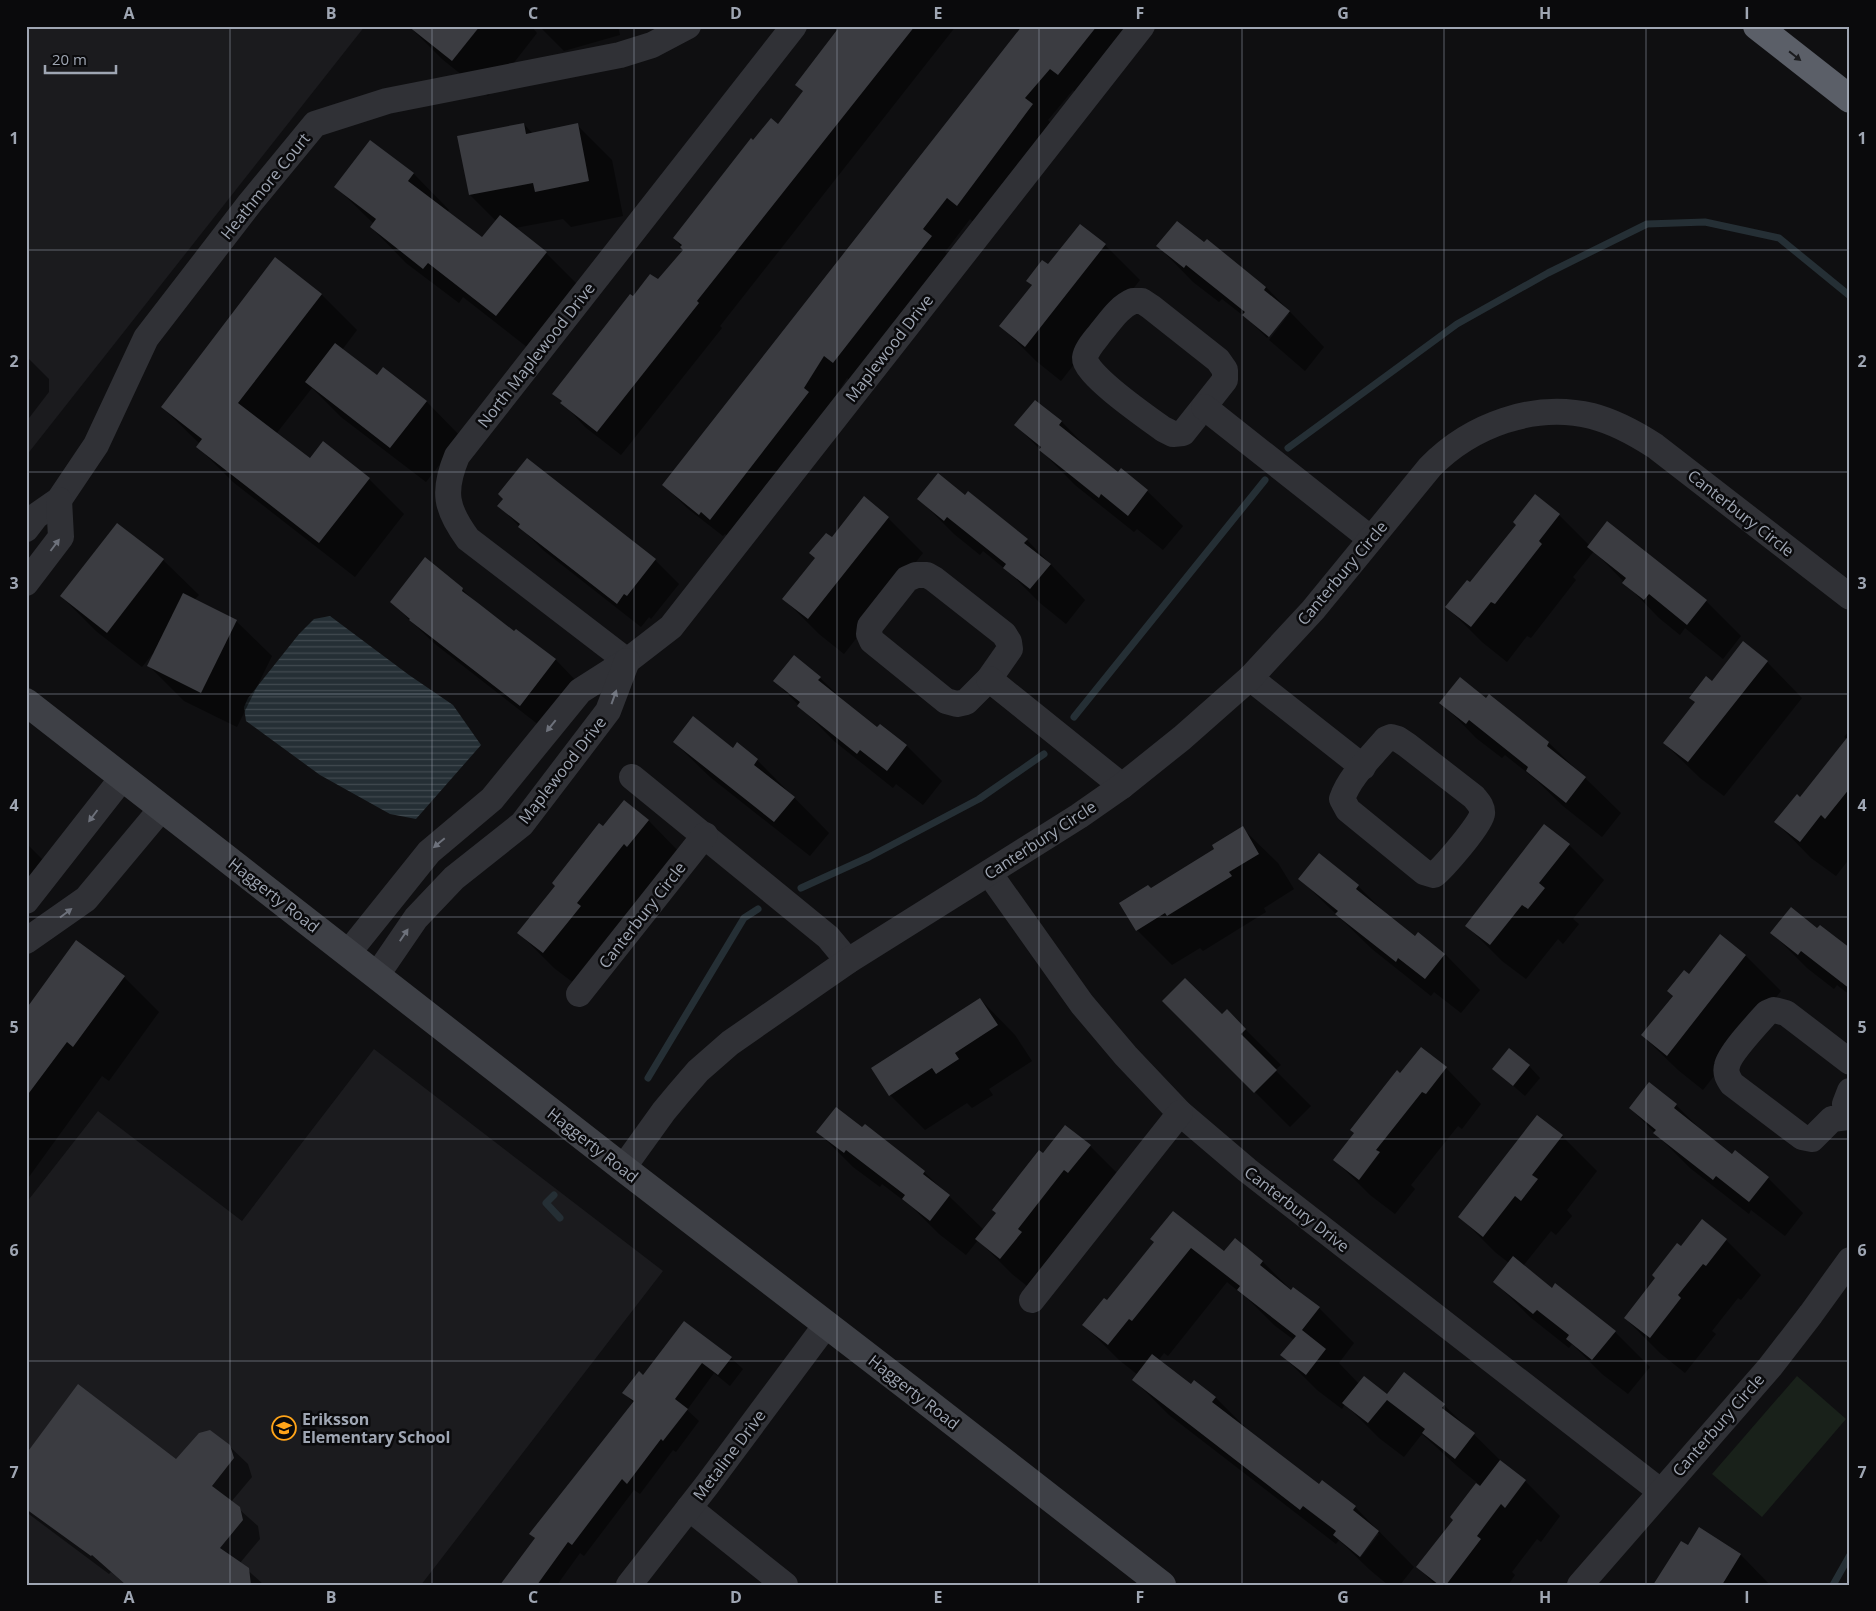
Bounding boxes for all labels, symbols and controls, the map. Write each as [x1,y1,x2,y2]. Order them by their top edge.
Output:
text: A [123,2,135,24]
text: B [326,2,336,24]
text: C [528,2,538,24]
text: D [730,2,742,24]
text: E [934,2,943,24]
text: F [1136,2,1144,24]
text: G [1337,2,1349,24]
text: H [1539,2,1551,24]
text: I [1744,2,1750,24]
scale bar [45,42,116,74]
text: 20 m [52,49,87,69]
one-way arrow [1788,51,1801,62]
text: 1 [9,127,19,149]
text: 1 [1857,127,1867,149]
street label: Heathmore Court [215,128,315,244]
street label: North Maplewood Drive [472,278,600,432]
street label: Maplewood Drive [840,290,938,406]
text: 2 [9,350,19,372]
text: 2 [1857,350,1867,372]
street label: Canterbury Circle [1683,464,1799,562]
street label: Canterbury Circle [1292,516,1392,630]
one-way arrow [50,539,61,552]
text: 3 [9,572,19,594]
text: 3 [1857,572,1867,594]
one-way arrow [611,689,618,704]
street label: Maplewood Drive [513,712,611,828]
one-way arrow [546,720,557,733]
text: 4 [9,794,19,816]
text: 4 [1857,794,1867,816]
street label: Canterbury Circle [980,795,1100,885]
one-way arrow [88,809,98,823]
one-way arrow [433,838,446,849]
street label: Haggerty Road [224,853,324,937]
street label: Canterbury Circle [593,857,691,973]
one-way arrow [59,908,72,919]
one-way arrow [400,928,409,942]
text: 5 [9,1016,19,1038]
text: 5 [1857,1016,1867,1038]
street label: Haggerty Road [543,1103,643,1187]
street label: Canterbury Drive [1240,1161,1354,1257]
text: 6 [9,1239,19,1261]
text: 6 [1857,1239,1867,1261]
street label: Haggerty Road [864,1350,964,1434]
street label: Canterbury Circle [1667,1369,1769,1481]
street label: Metaline Drive [688,1405,770,1505]
place label: Eriksson Elementary School [302,1408,450,1448]
school or university icon: Eriksson Elementary School [271,1415,297,1441]
text: 7 [9,1461,19,1483]
text: 7 [1857,1461,1867,1483]
text: A [123,1586,135,1608]
text: B [326,1586,336,1608]
text: C [528,1586,538,1608]
text: D [730,1586,742,1608]
text: E [934,1586,943,1608]
text: F [1136,1586,1144,1608]
text: G [1337,1586,1349,1608]
text: H [1539,1586,1551,1608]
text: I [1744,1586,1750,1608]

